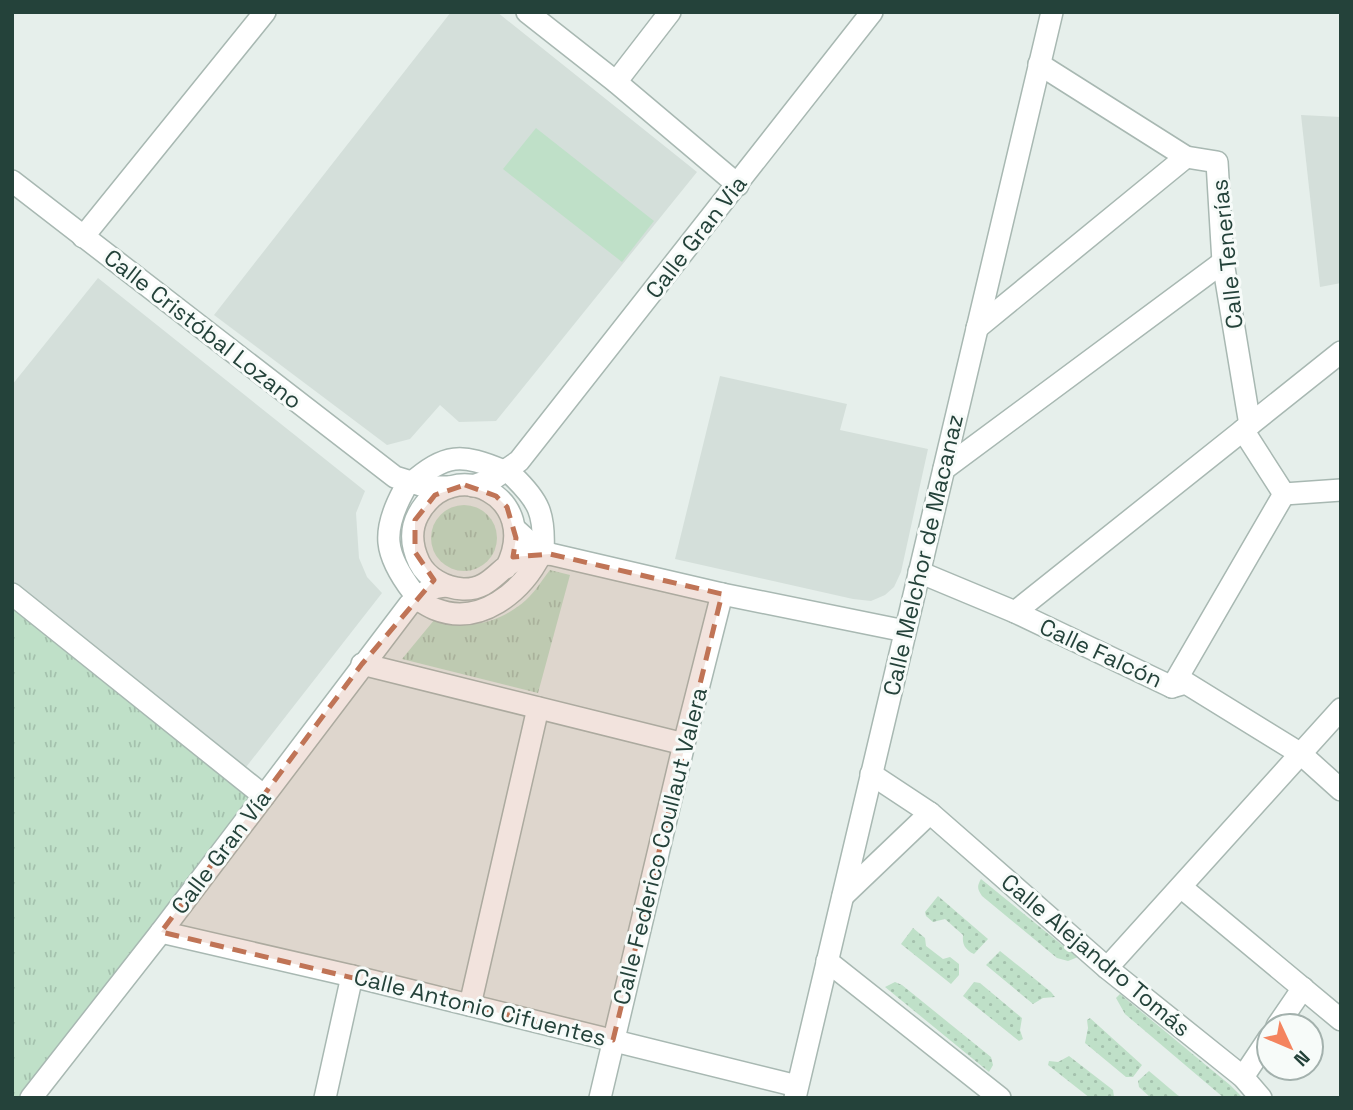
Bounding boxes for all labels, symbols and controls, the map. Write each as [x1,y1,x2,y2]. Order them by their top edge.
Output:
street label: Calle Gran Via [639,169,753,305]
street label: Calle Tenerías [1204,178,1250,330]
street label: Calle Cristóbal Lozano [98,242,308,416]
street label: Calle Melchor de Macanaz [876,411,970,699]
street label: Calle Falcón [1035,612,1167,694]
street label: Calle Federico Coullaut Valera [606,684,714,1008]
street label: Calle Gran Vía [164,784,278,920]
street label: Calle Alejandro Tomás [995,867,1197,1043]
street label: Calle Antonio Cifuentes [351,961,609,1053]
north arrow [1255,1012,1325,1082]
text: N [1288,1045,1315,1072]

